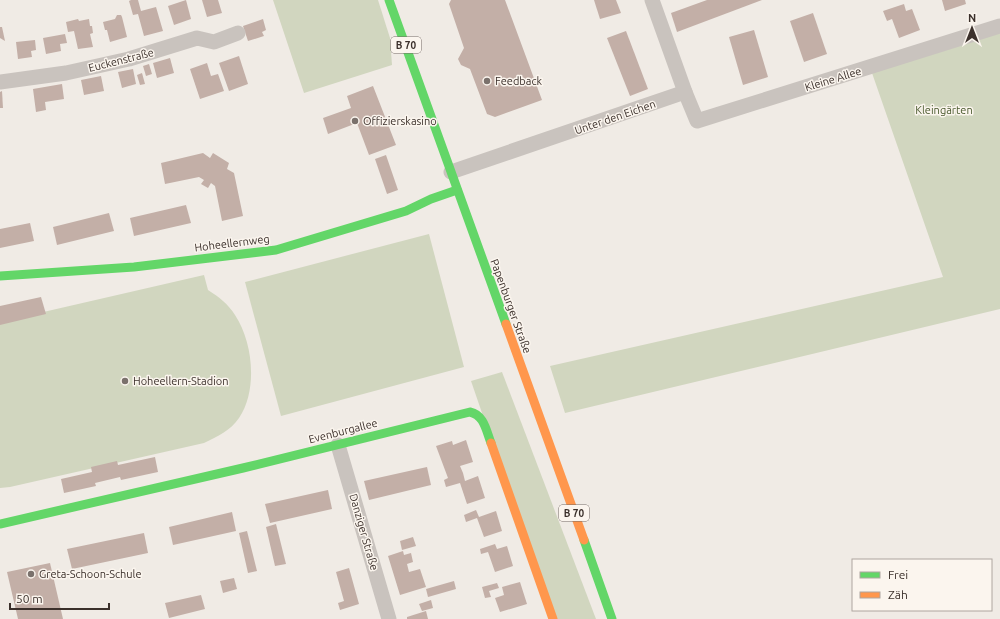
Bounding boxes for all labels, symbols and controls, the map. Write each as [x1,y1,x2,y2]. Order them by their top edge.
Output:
north arrow [952,8,992,48]
text: N [968,12,976,24]
road number: B 70 [391,37,421,53]
street label: Euckenstraße [87,46,155,74]
street label: Kleine Allee [803,65,863,93]
place label: Feedback [495,75,543,87]
marker: Feedback [482,76,492,86]
street label: Unter den Eichen [573,98,657,136]
park label: Kleingärten [915,104,973,116]
place label: Offizierskasino [363,115,437,127]
marker: Offizierskasino [350,116,360,126]
street label: Hoheellernweg [194,232,270,254]
street label: Papenburger Straße [488,257,534,355]
place label: Hoheellern-Stadion [133,375,229,387]
marker: Hoheellern-Stadion [120,376,130,386]
street label: Evenburgallee [307,417,379,445]
street label: Danziger Straße [347,492,381,572]
road number: B 70 [559,505,589,521]
legend [852,559,992,611]
place label: Greta-Schoon-Schule [39,568,142,580]
text: Frei [888,568,908,581]
marker: Greta-Schoon-Schule [26,569,36,579]
scale bar [10,585,109,611]
text: Zäh [888,588,908,601]
text: 50 m [16,592,43,605]

